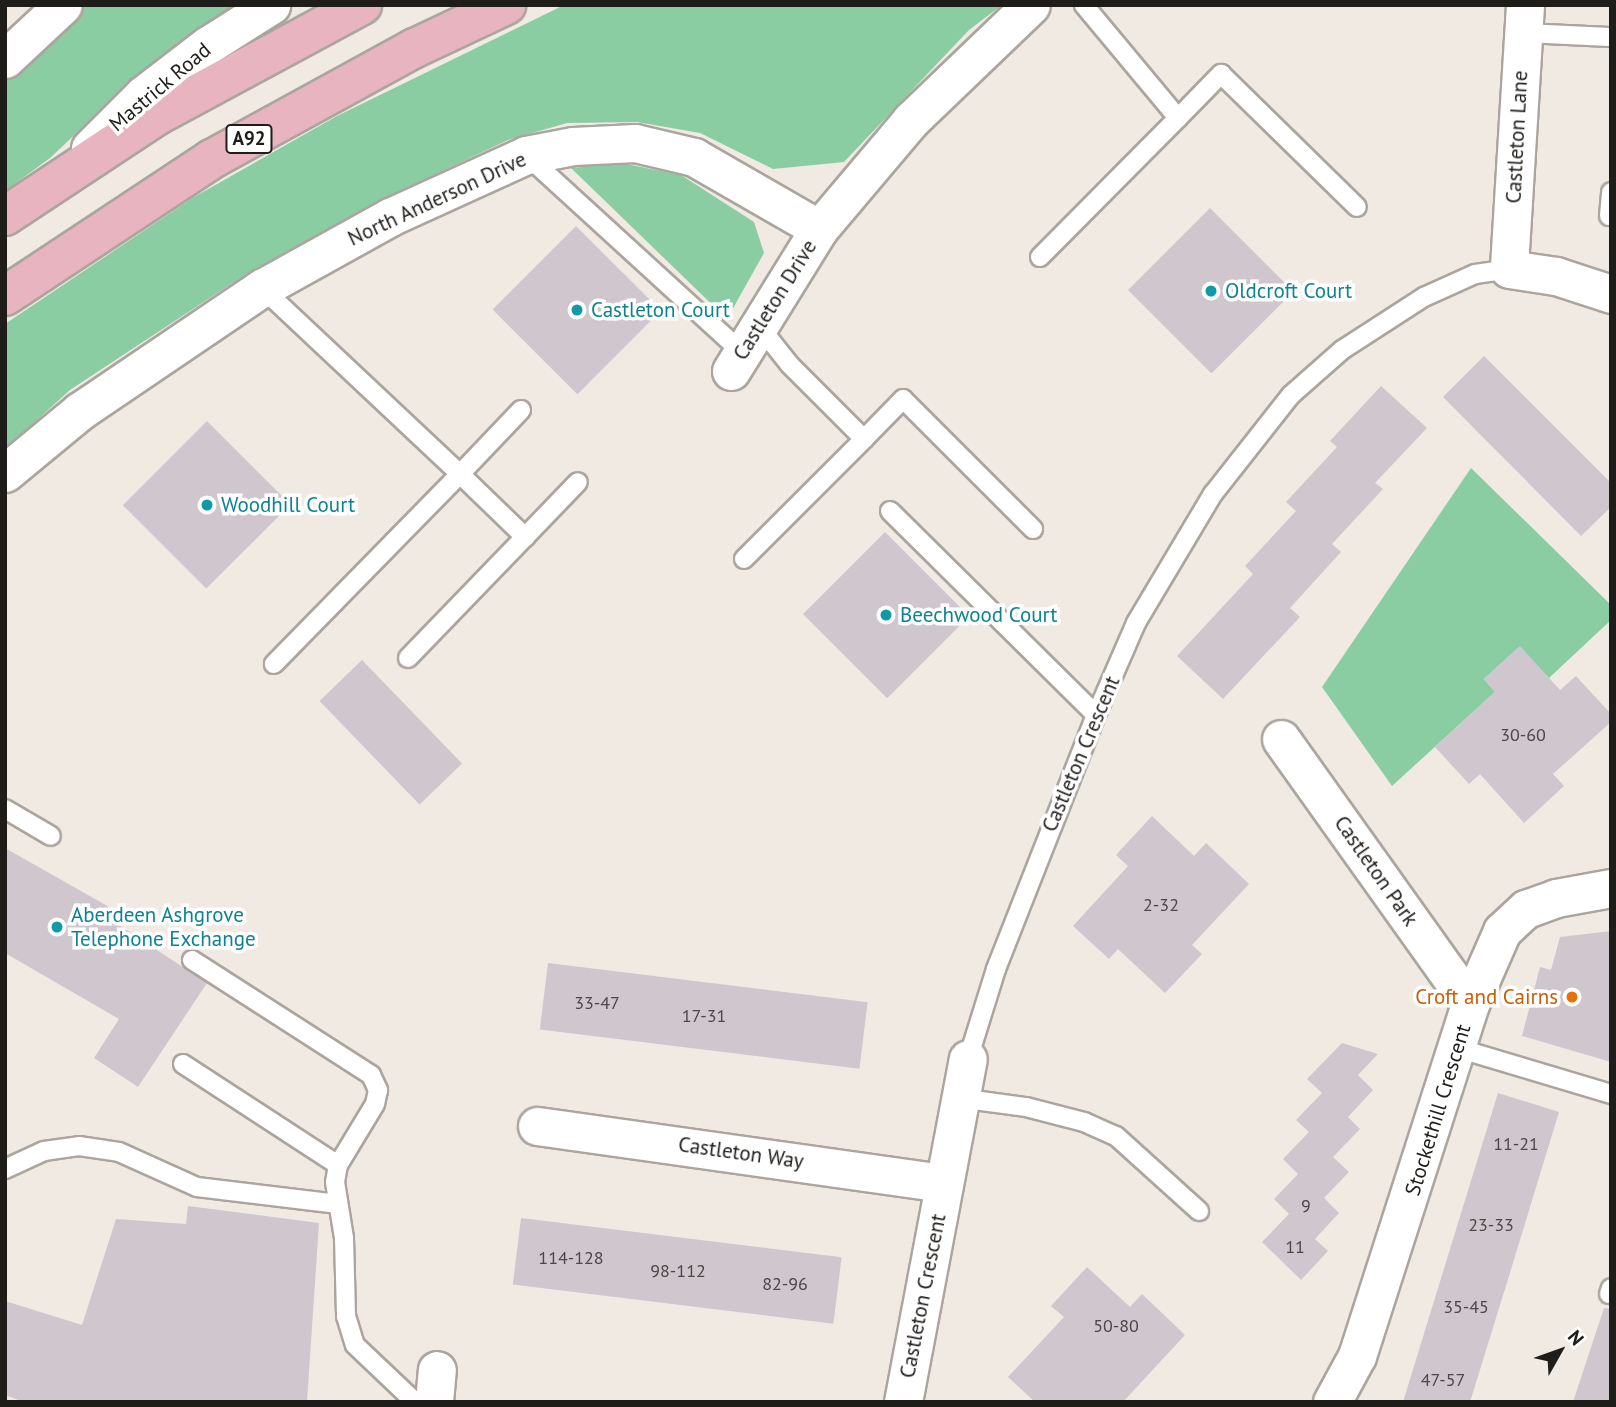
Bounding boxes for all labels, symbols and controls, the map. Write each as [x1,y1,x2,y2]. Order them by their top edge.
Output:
street label: Mastrick Road [104,37,216,137]
street label: Castleton Lane [1501,70,1533,204]
road number: A92 [224,124,274,154]
street label: North Anderson Drive [344,146,530,252]
street label: Castleton Drive [728,235,822,365]
place label: Oldcroft Court [1225,278,1352,304]
marker: Oldcroft Court [1203,283,1219,299]
place label: Castleton Court [591,297,730,323]
marker: Castleton Court [569,302,585,318]
place label: Woodhill Court [221,492,355,518]
marker: Woodhill Court [199,497,215,513]
place label: Beechwood Court [900,602,1057,628]
marker: Beechwood Court [878,607,894,623]
street label: Castleton Crescent [1037,672,1125,836]
house number: 30-60 [1500,724,1546,746]
street label: Castleton Park [1329,811,1423,931]
house number: 2-32 [1143,894,1179,916]
place label: Aberdeen Ashgrove Telephone Exchange [71,902,256,952]
marker: Aberdeen Ashgrove Telephone Exchange [49,919,65,935]
place label: Croft and Cairns [1415,984,1558,1010]
marker: Croft and Cairns [1564,989,1580,1005]
house number: 33-47 [574,992,620,1014]
house number: 17-31 [682,1005,726,1027]
street label: Stockethill Crescent [1400,1021,1476,1199]
street label: Castleton Way [676,1132,806,1174]
house number: 11-21 [1493,1133,1539,1155]
house number: 9 [1301,1195,1311,1217]
street label: Castleton Crescent [895,1212,951,1380]
house number: 23-33 [1468,1214,1514,1236]
house number: 11 [1285,1236,1305,1258]
house number: 114-128 [538,1247,604,1269]
house number: 98-112 [650,1260,706,1282]
house number: 82-96 [762,1273,808,1295]
house number: 35-45 [1443,1296,1489,1318]
house number: 50-80 [1093,1315,1139,1337]
north arrow [1525,1316,1595,1386]
text: N [1563,1325,1589,1350]
house number: 47-57 [1421,1369,1465,1391]

